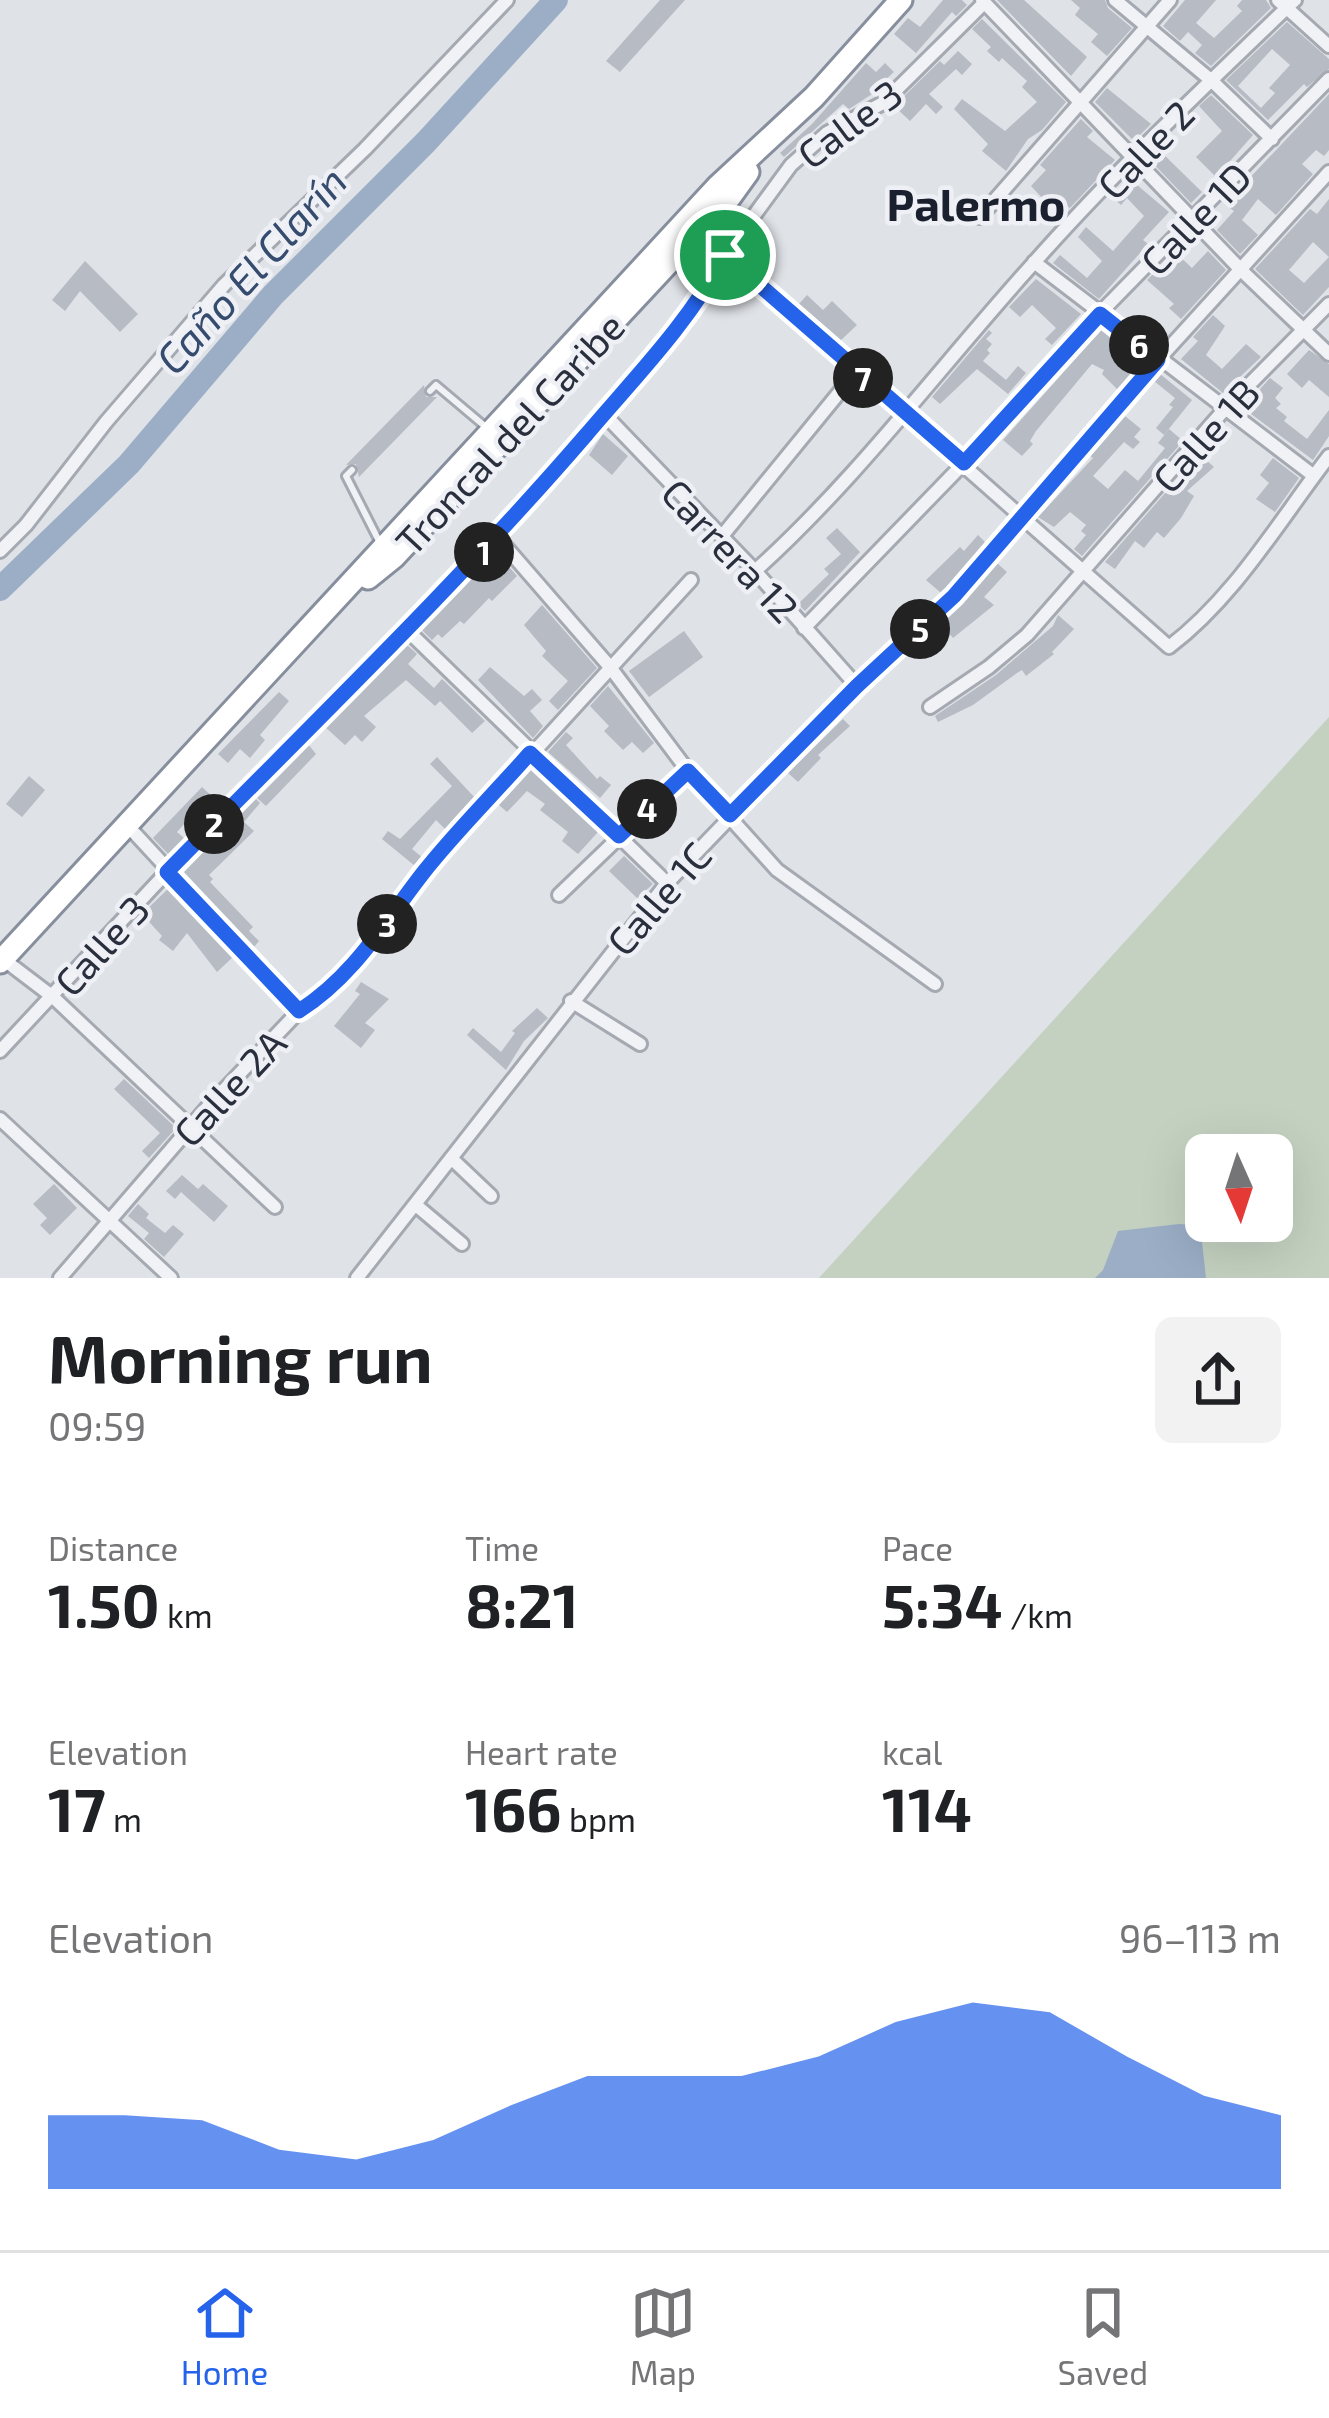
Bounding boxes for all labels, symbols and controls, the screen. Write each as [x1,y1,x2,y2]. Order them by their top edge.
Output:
street label: Calle 3 [788,69,910,177]
street label: Calle 2 [1087,90,1203,208]
street label: Calle 1D [1130,152,1260,284]
water label: Caño El Clarín [144,155,356,383]
district label: Palermo [887,176,1065,230]
pin [674,204,776,306]
icon: arrive [692,222,758,288]
street label: Troncal del Caribe [385,302,633,564]
pin: 6 [1109,315,1169,375]
text: 6 [1129,325,1149,365]
pin: 7 [833,348,893,408]
text: 7 [854,358,872,398]
street label: Calle 1B [1142,369,1268,501]
street label: Carrera 12 [653,469,809,631]
pin: 1 [454,522,514,582]
text: 1 [477,532,491,572]
pin: 5 [890,599,950,659]
text: 5 [911,609,929,649]
pin: 4 [617,779,677,839]
text: 4 [636,789,658,829]
pin: 2 [184,794,244,854]
text: 2 [204,804,224,844]
street label: Calle 1C [596,832,720,964]
street label: Calle 3 [44,885,158,1005]
pin: 3 [357,894,417,954]
text: 3 [378,904,396,944]
street label: Calle 2A [163,1019,295,1155]
north arrow [1185,1134,1293,1242]
map controls [1185,1134,1293,1242]
text: Morning run [48,1317,433,1396]
button: share [1155,1317,1281,1443]
text: 09:59 [48,1402,146,1449]
text: Distance [48,1528,178,1568]
text: Time [465,1528,539,1568]
text: Pace [882,1528,953,1568]
text: 1.50 [48,1568,160,1640]
text: 8:21 [465,1568,579,1640]
text: 5:34 [882,1568,1003,1640]
text: km [160,1595,213,1635]
text: /km [1003,1595,1073,1635]
text: Elevation [48,1732,188,1772]
text: Heart rate [465,1732,618,1772]
text: kcal [882,1732,942,1772]
text: 17 [48,1772,106,1844]
text: 166 [465,1772,562,1844]
text: 114 [882,1772,972,1844]
text: m [106,1799,142,1839]
text: bpm [562,1799,636,1839]
text: Elevation [48,1914,213,1961]
text: 96–113 m [1119,1914,1281,1961]
tab: Home [181,2280,268,2392]
tab: Map [630,2280,696,2392]
tab: Saved [1058,2280,1148,2392]

